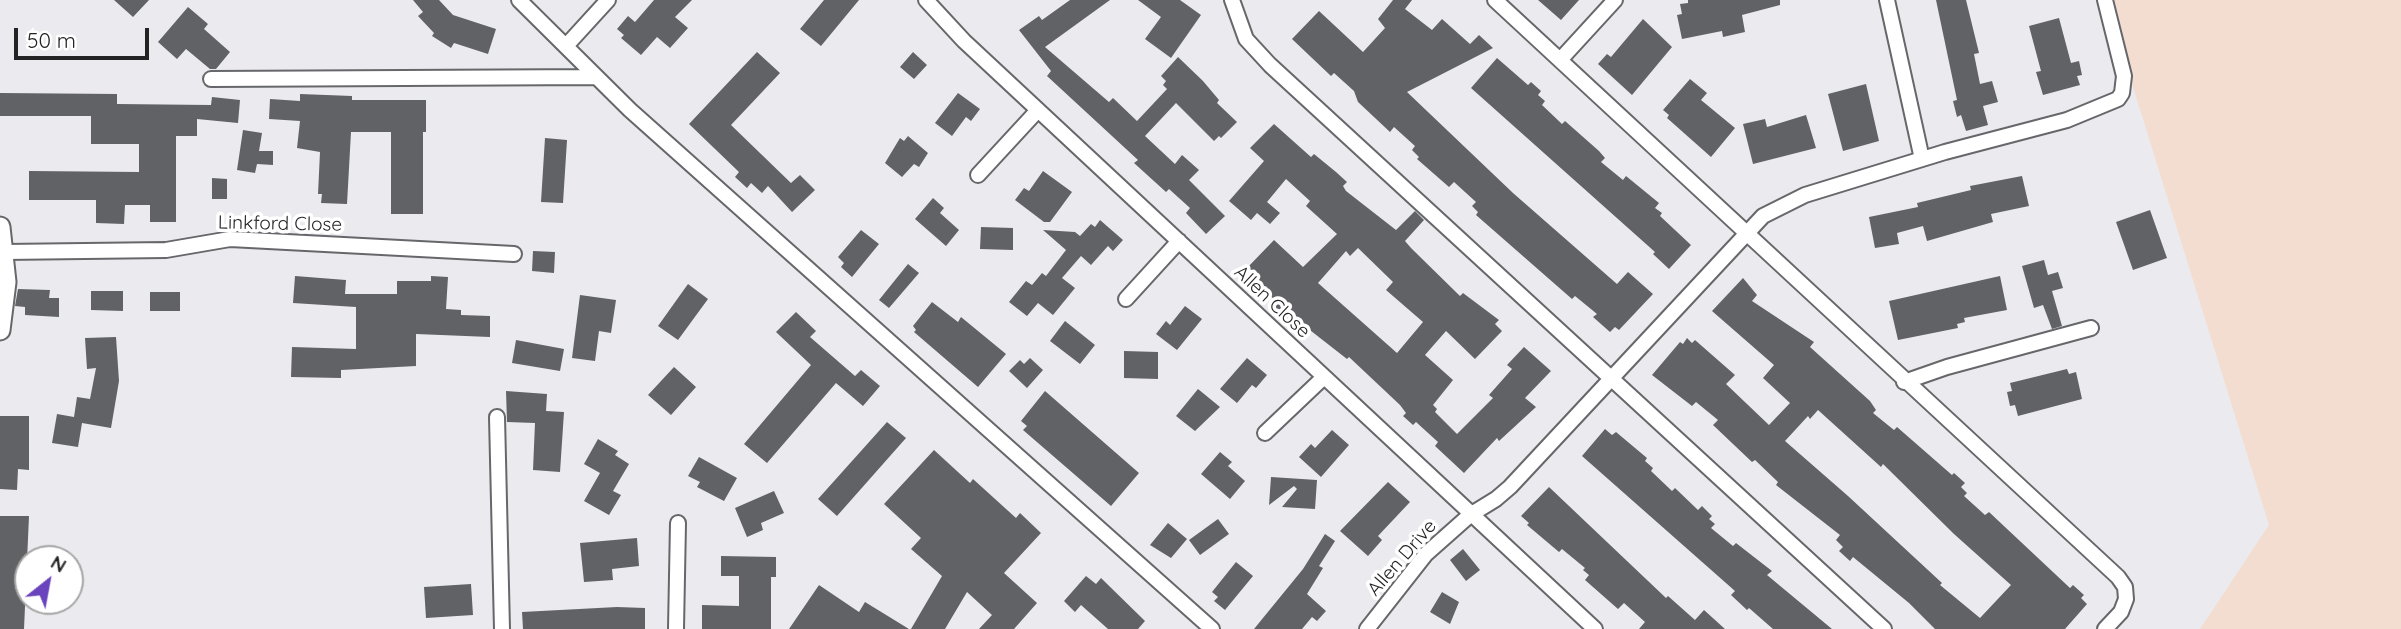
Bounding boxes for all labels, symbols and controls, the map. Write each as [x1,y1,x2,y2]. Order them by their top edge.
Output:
scale bar [18,14,152,58]
text: 50 m [27,27,76,53]
street label: Linkford Close [218,212,342,236]
street label: Allen Close [1229,261,1315,343]
street label: Allen Drive [1363,515,1441,601]
north arrow [14,545,84,615]
text: N [47,550,71,578]

